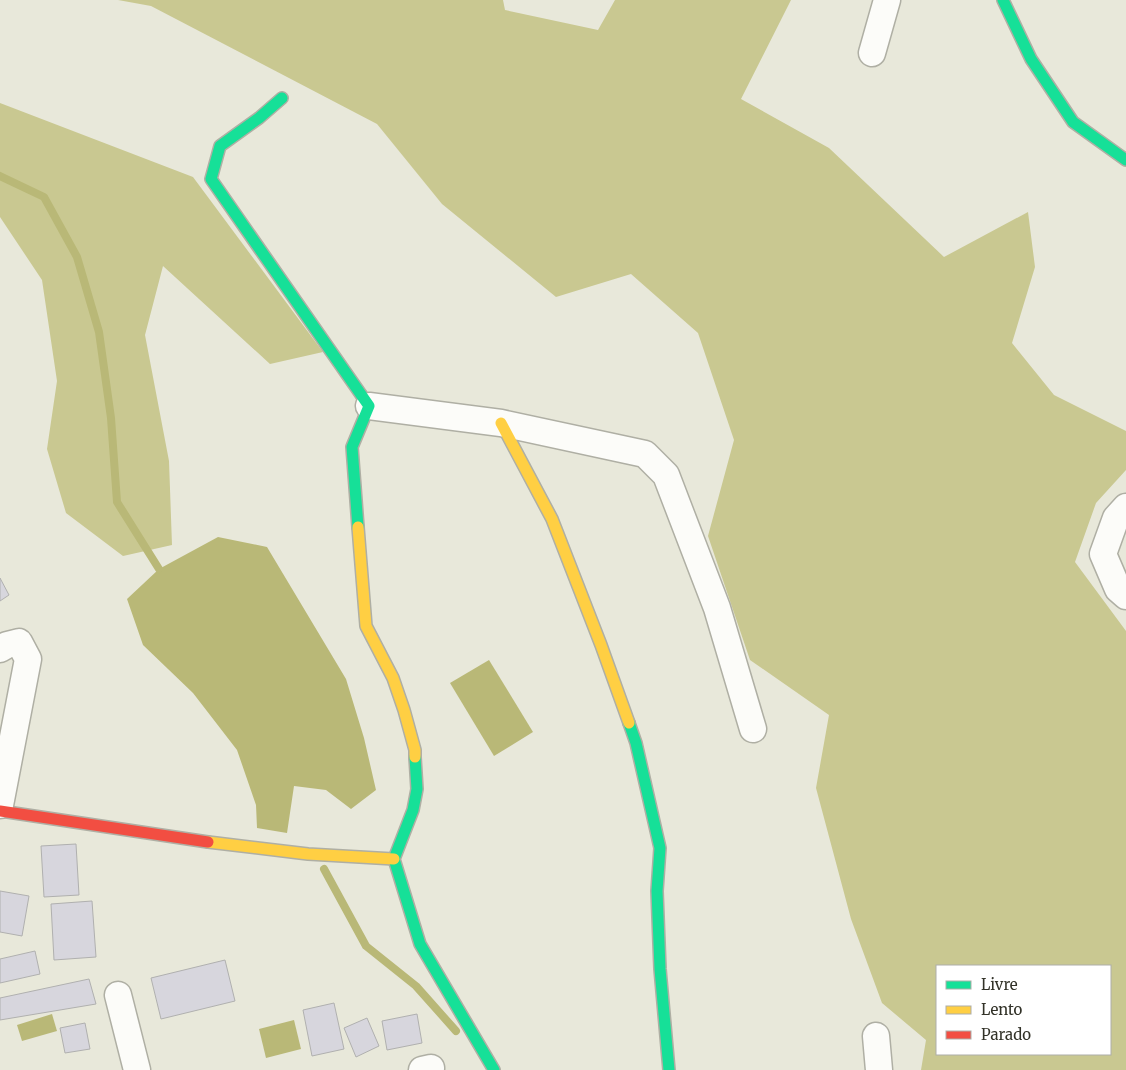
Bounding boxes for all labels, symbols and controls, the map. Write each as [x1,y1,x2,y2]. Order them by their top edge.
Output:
legend [936,965,1111,1055]
text: Livre [981,975,1018,994]
text: Lento [981,1000,1023,1019]
text: Parado [981,1025,1031,1044]

